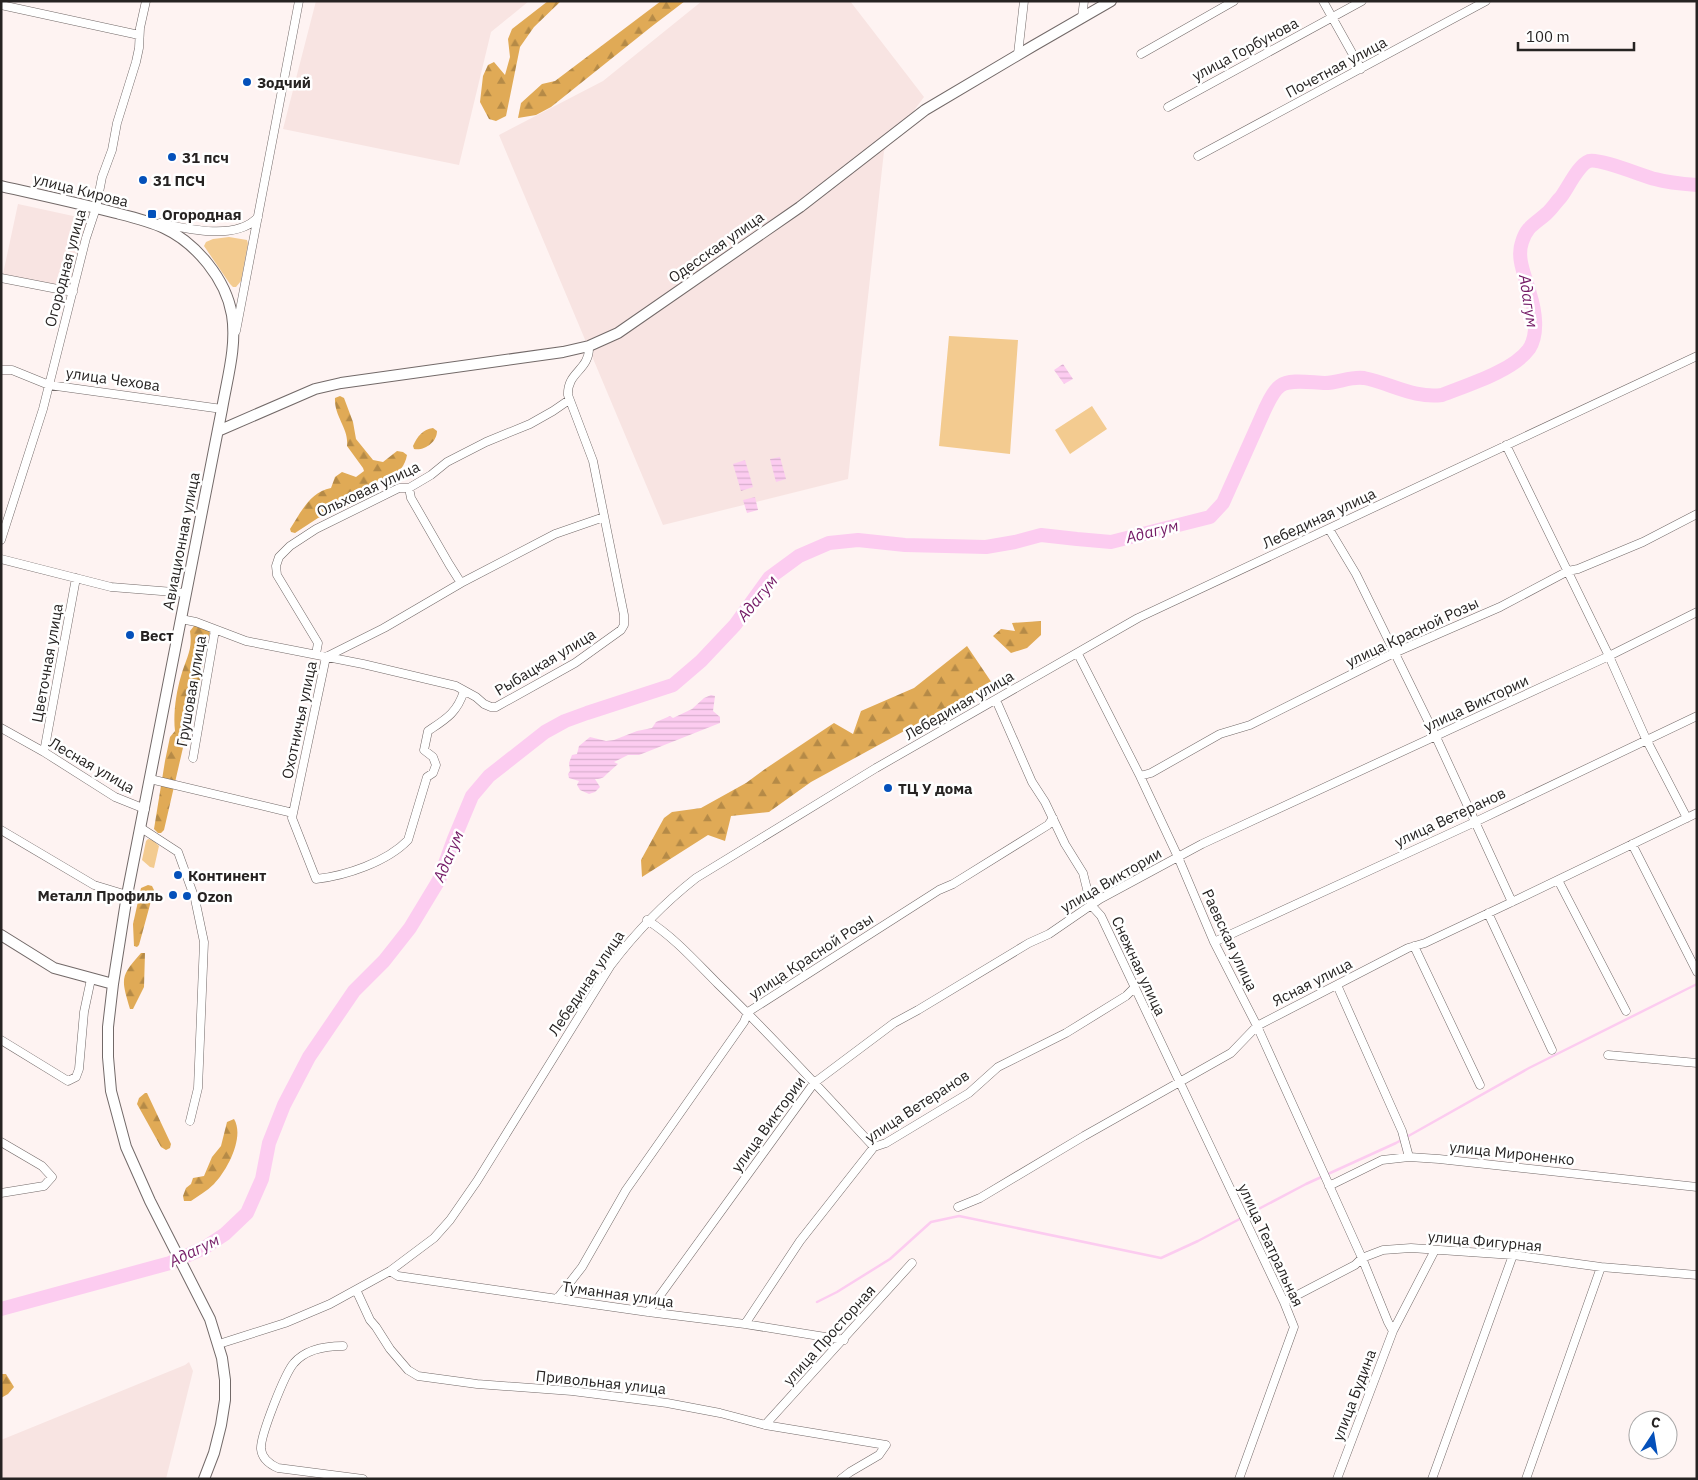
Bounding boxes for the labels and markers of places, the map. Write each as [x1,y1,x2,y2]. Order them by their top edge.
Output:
place label: Зодчий [257,73,311,92]
marker: Зодчий [241,76,253,88]
place label: 31 псч [182,148,229,167]
marker: 31 псч [166,151,178,163]
place label: 31 ПСЧ [153,171,205,190]
marker: 31 ПСЧ [137,174,149,186]
place label: Огородная [162,205,242,224]
marker: Огородная [146,208,158,220]
place label: Вест [140,626,174,645]
marker: Вест [124,629,136,641]
place label: ТЦ У дома [898,779,973,798]
marker: ТЦ У дома [882,782,894,794]
place label: Континент [188,866,267,885]
marker: Континент [172,869,184,881]
place label: Металл Профиль [38,886,164,905]
place label: Ozon [197,887,233,906]
marker: Металл Профиль [167,889,179,901]
marker: Ozon [181,890,193,902]

